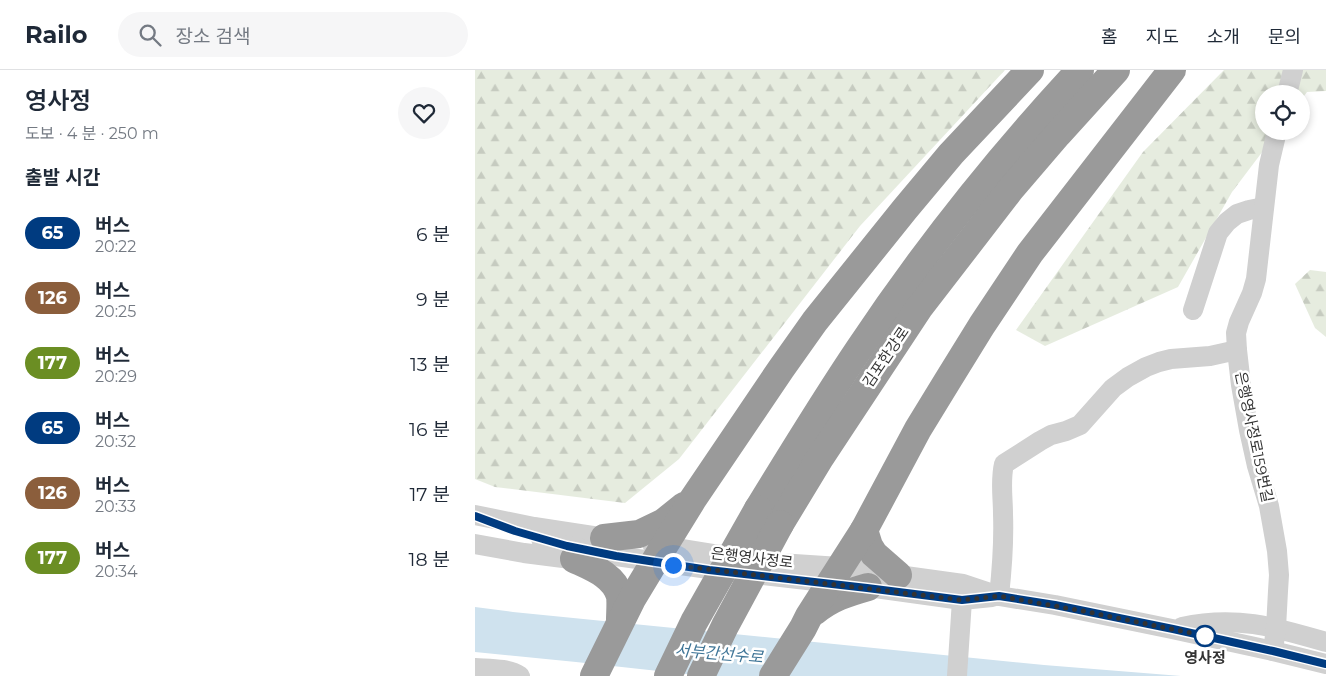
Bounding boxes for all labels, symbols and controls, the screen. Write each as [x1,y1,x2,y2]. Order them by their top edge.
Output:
search box [118,12,468,57]
text: Railo [25,20,88,49]
icon: search [136,21,164,49]
text: 장소 검색 [176,25,250,48]
text: 홈 [1101,26,1118,48]
text: 지도 [1146,26,1179,48]
text: 소개 [1207,26,1240,48]
text: 문의 [1268,26,1301,48]
map controls [1255,85,1310,140]
button: locate [1255,85,1310,140]
text: 영사정 [25,86,91,115]
button: heart [398,87,450,139]
text: 도보 · 4 분 · 250 m [25,124,159,143]
text: 출발 시간 [25,166,100,189]
text: 버스 [95,214,130,237]
text: 65 [41,222,64,244]
text: 6 분 [416,223,450,246]
text: 20:22 [95,237,136,256]
text: 버스 [95,279,130,302]
text: 126 [38,287,67,309]
text: 9 분 [416,288,450,311]
text: 20:25 [95,302,136,321]
street label: 김포한강로 [858,323,913,391]
text: 버스 [95,344,130,367]
text: 177 [38,352,67,374]
text: 13 분 [410,353,450,376]
text: 20:29 [95,367,137,386]
street label: 은행영사정로159번길 [1231,370,1278,504]
text: 버스 [95,409,130,432]
text: 65 [41,417,64,439]
text: 16 분 [409,418,450,441]
text: 20:32 [95,432,136,451]
text: 버스 [95,474,130,497]
text: 126 [38,482,67,504]
text: 17 분 [409,483,450,506]
text: 20:33 [95,497,136,516]
text: 버스 [95,539,130,562]
street label: 은행영사정로 [710,543,794,572]
text: 177 [38,547,67,569]
text: 18 분 [409,548,450,571]
your location [661,553,686,578]
text: 20:34 [95,562,138,581]
marker: 영사정 [1194,625,1216,647]
water label: 서부간선수로 [674,640,765,667]
place label: 영사정 [1184,648,1226,667]

